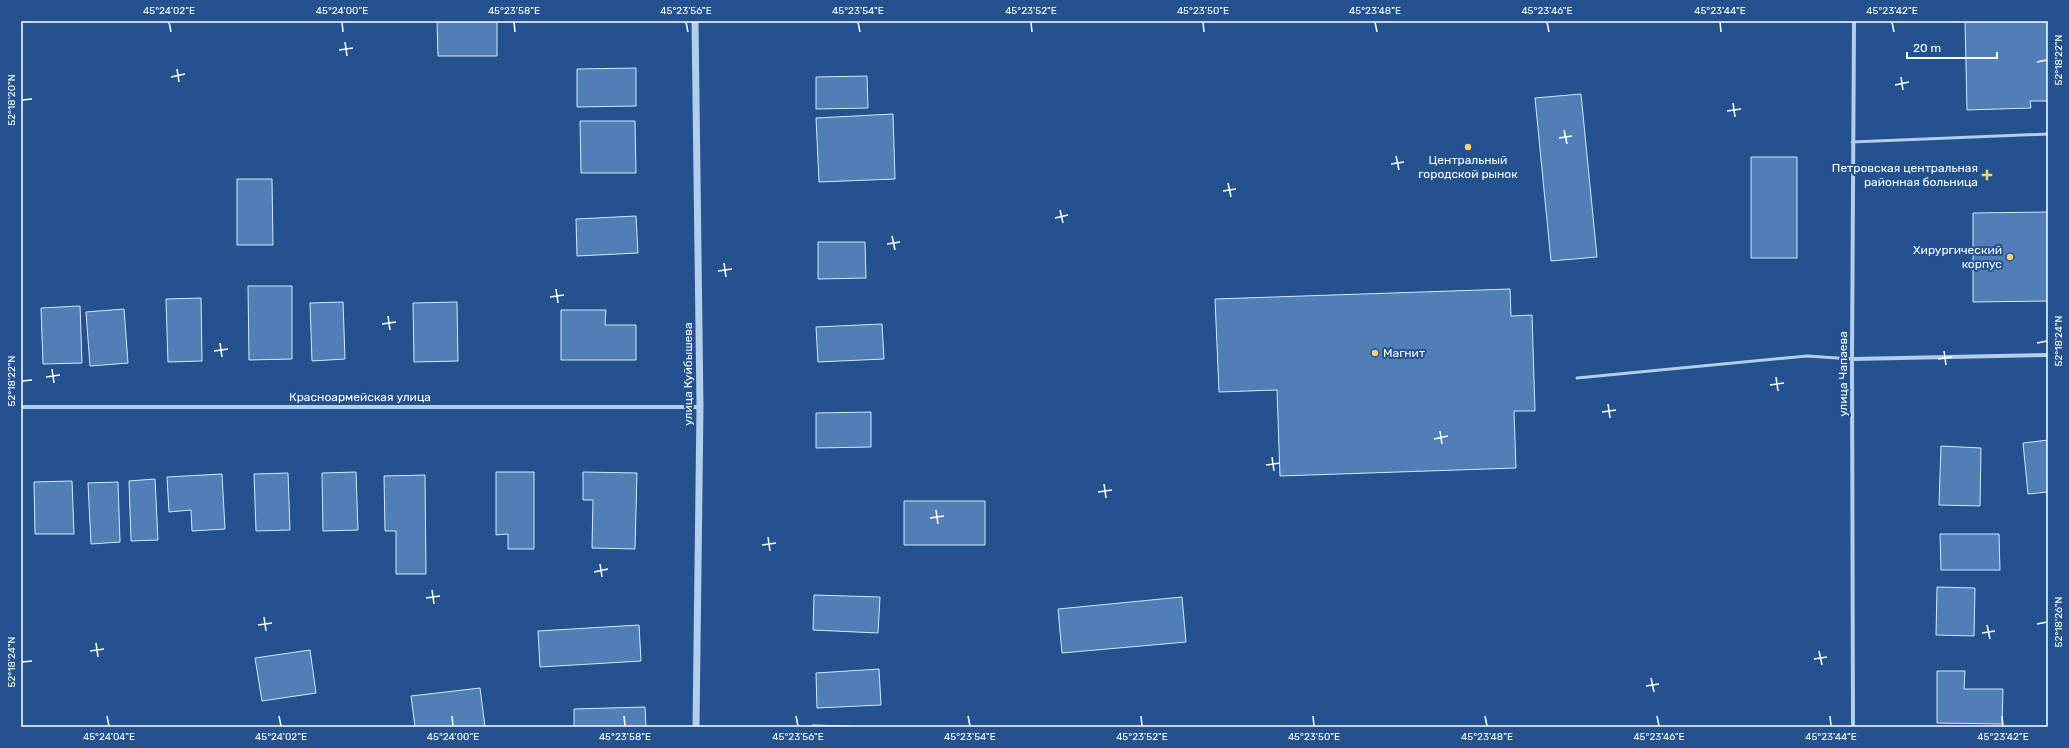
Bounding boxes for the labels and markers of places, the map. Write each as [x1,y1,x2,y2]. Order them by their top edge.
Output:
marker: Центральный городской рынок [1463,142,1473,152]
place label: Центральный городской рынок [1418,153,1518,181]
place label: Петровская центральная районная больница [1832,161,1978,189]
marker: Петровская центральная районная больница [1981,169,1993,181]
place label: Хирургический корпус [1913,243,2002,271]
marker: Хирургический корпус [2005,252,2015,262]
place label: Магнит [1383,346,1425,360]
marker: Магнит [1370,348,1380,358]

